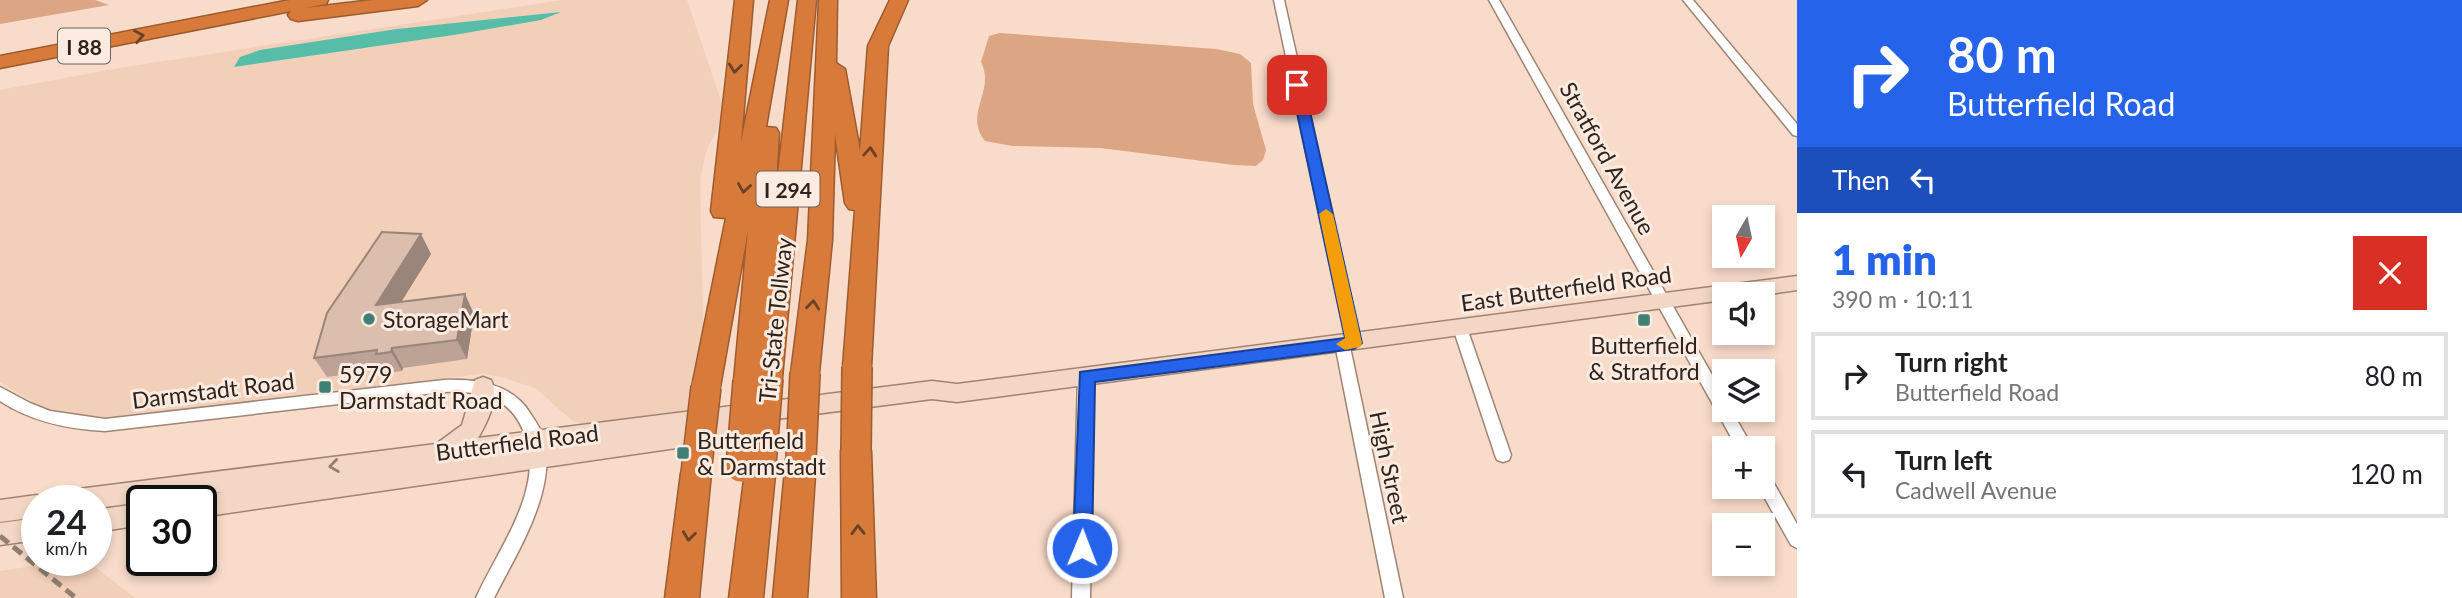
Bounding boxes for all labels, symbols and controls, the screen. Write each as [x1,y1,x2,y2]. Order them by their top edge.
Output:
text: 80 m [1947,25,2057,83]
road number: I 88 [58,28,110,64]
icon: right [1832,28,1923,119]
one-way arrow [133,29,145,44]
pin [1267,55,1327,115]
one-way arrow [728,62,743,73]
icon: arrive [1278,66,1316,104]
street label: Stratford Avenue [1554,77,1662,239]
text: Butterfield Road [1947,84,2175,123]
one-way arrow [863,146,878,157]
icon: left [1904,161,1942,199]
text: Then [1832,164,1890,196]
road number: I 294 [756,172,820,206]
one-way arrow [737,182,752,193]
north arrow [1712,205,1774,268]
map controls [1712,205,1775,576]
text: 1 min [1832,234,1937,284]
street label: Tri-State Tollway [752,236,798,404]
button: close [2353,236,2427,310]
street label: East Butterfield Road [1459,259,1673,317]
button: sound [1712,282,1775,345]
text: 390 m · 10:11 [1832,285,1974,313]
one-way arrow [805,300,820,311]
place label: StorageMart [383,305,509,333]
marker: StorageMart [361,311,377,327]
marker: Butterfield & Stratford [1636,312,1652,328]
place label: Butterfield & Stratford [1588,331,1700,385]
text: Turn right [1895,346,2008,378]
icon: right [1836,357,1874,395]
button: layers [1712,359,1775,422]
place label: 5979 Darmstadt Road [339,360,503,414]
text: 80 m [2365,360,2423,392]
street label: Darmstadt Road [130,366,296,414]
text: Butterfield Road [1895,378,2059,406]
marker: 5979 Darmstadt Road [317,379,333,395]
street label: High Street [1364,408,1416,526]
street label: Butterfield Road [434,418,600,466]
place label: Butterfield & Darmstadt [697,426,827,480]
button: + [1712,436,1775,499]
text: Turn left [1895,444,1992,476]
marker: Butterfield & Darmstadt [675,445,691,461]
icon: left [1836,455,1874,493]
one-way arrow [328,458,340,473]
text: 120 m [2350,458,2423,490]
text: Cadwell Avenue [1895,476,2057,504]
speed limit sign: 30 [126,485,217,576]
text: 24 [46,500,87,542]
position arrow [1045,511,1119,585]
button: − [1712,513,1775,576]
one-way arrow [850,524,865,535]
one-way arrow [682,530,697,541]
text: km/h [45,537,88,559]

